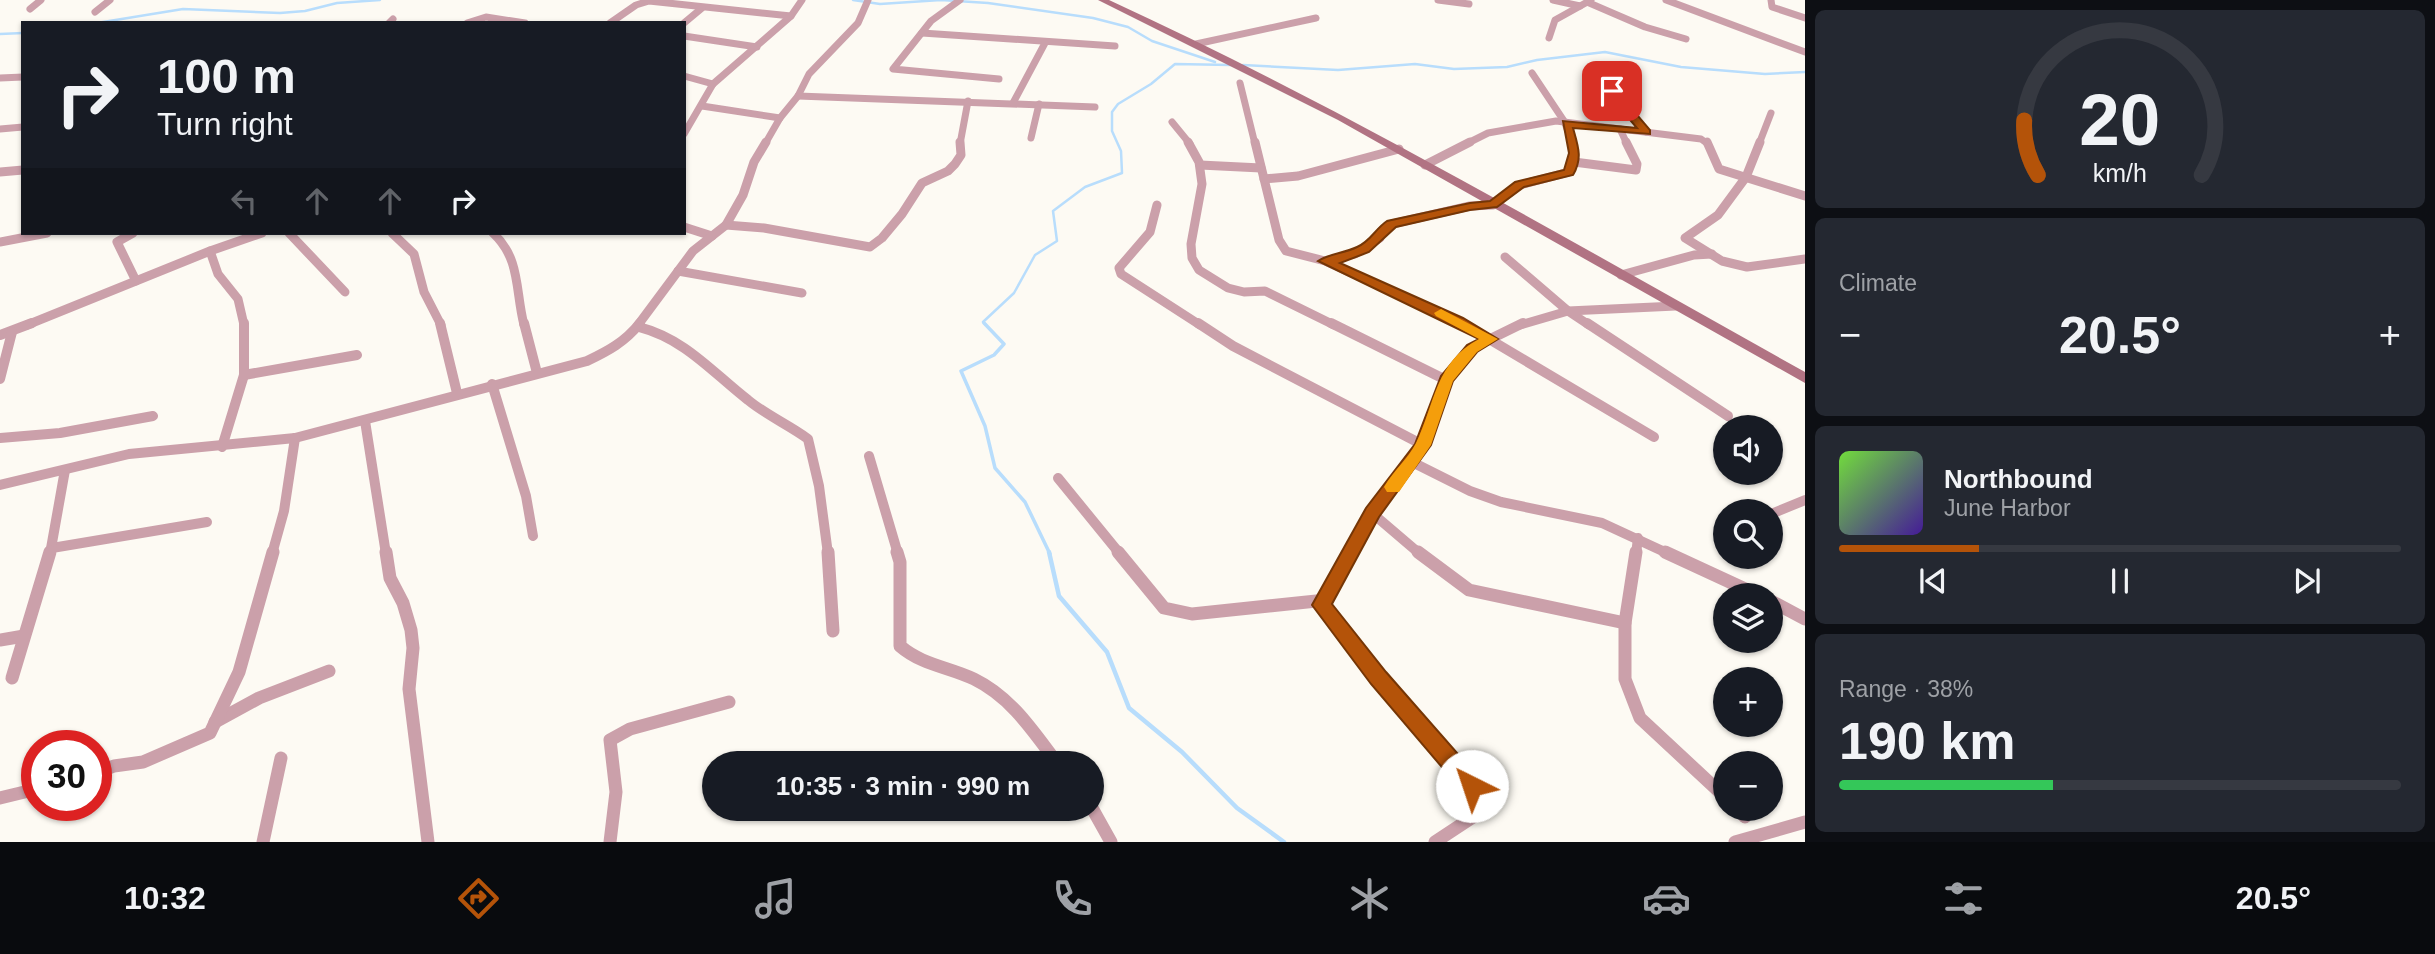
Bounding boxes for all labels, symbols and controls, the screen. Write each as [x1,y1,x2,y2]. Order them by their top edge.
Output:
icon: right [42,49,133,140]
text: 100 m [157,49,296,103]
pin [1582,61,1642,121]
icon: arrive [1593,72,1631,110]
text: 20 [2080,79,2160,160]
text: Turn right [157,106,293,142]
text: km/h [2093,159,2147,187]
icon: left [225,182,263,220]
icon: ahead [298,182,336,220]
icon: ahead [371,182,409,220]
icon: right [444,182,482,220]
text: Climate [1839,270,1917,296]
text: 20.5° [2059,306,2181,364]
text: − [1839,314,1861,356]
text: + [2379,314,2401,356]
map controls [1713,415,1783,821]
button: sound [1713,415,1783,485]
text: Northbound [1944,464,2093,494]
text: June Harbor [1944,495,2071,521]
button: search [1713,499,1783,569]
icon: previous [1914,562,1952,600]
icon: pause [2101,562,2139,600]
icon: next [2288,562,2326,600]
button: layers [1713,583,1783,653]
button: + [1713,667,1783,737]
text: Range · 38% [1839,676,1973,702]
text: 190 km [1839,712,2015,770]
speed limit sign: 30 [21,730,112,821]
position arrow [1435,749,1509,823]
button: − [1713,751,1783,821]
text: 10:35 · 3 min · 990 m [776,771,1030,801]
icon: directions [454,874,503,923]
icon: music [751,874,800,923]
icon: phone [1048,874,1097,923]
icon: climate [1345,874,1394,923]
icon: car [1642,874,1691,923]
icon: filters [1939,874,1988,923]
text: 10:32 [124,880,206,916]
text: 20.5° [2236,880,2311,916]

